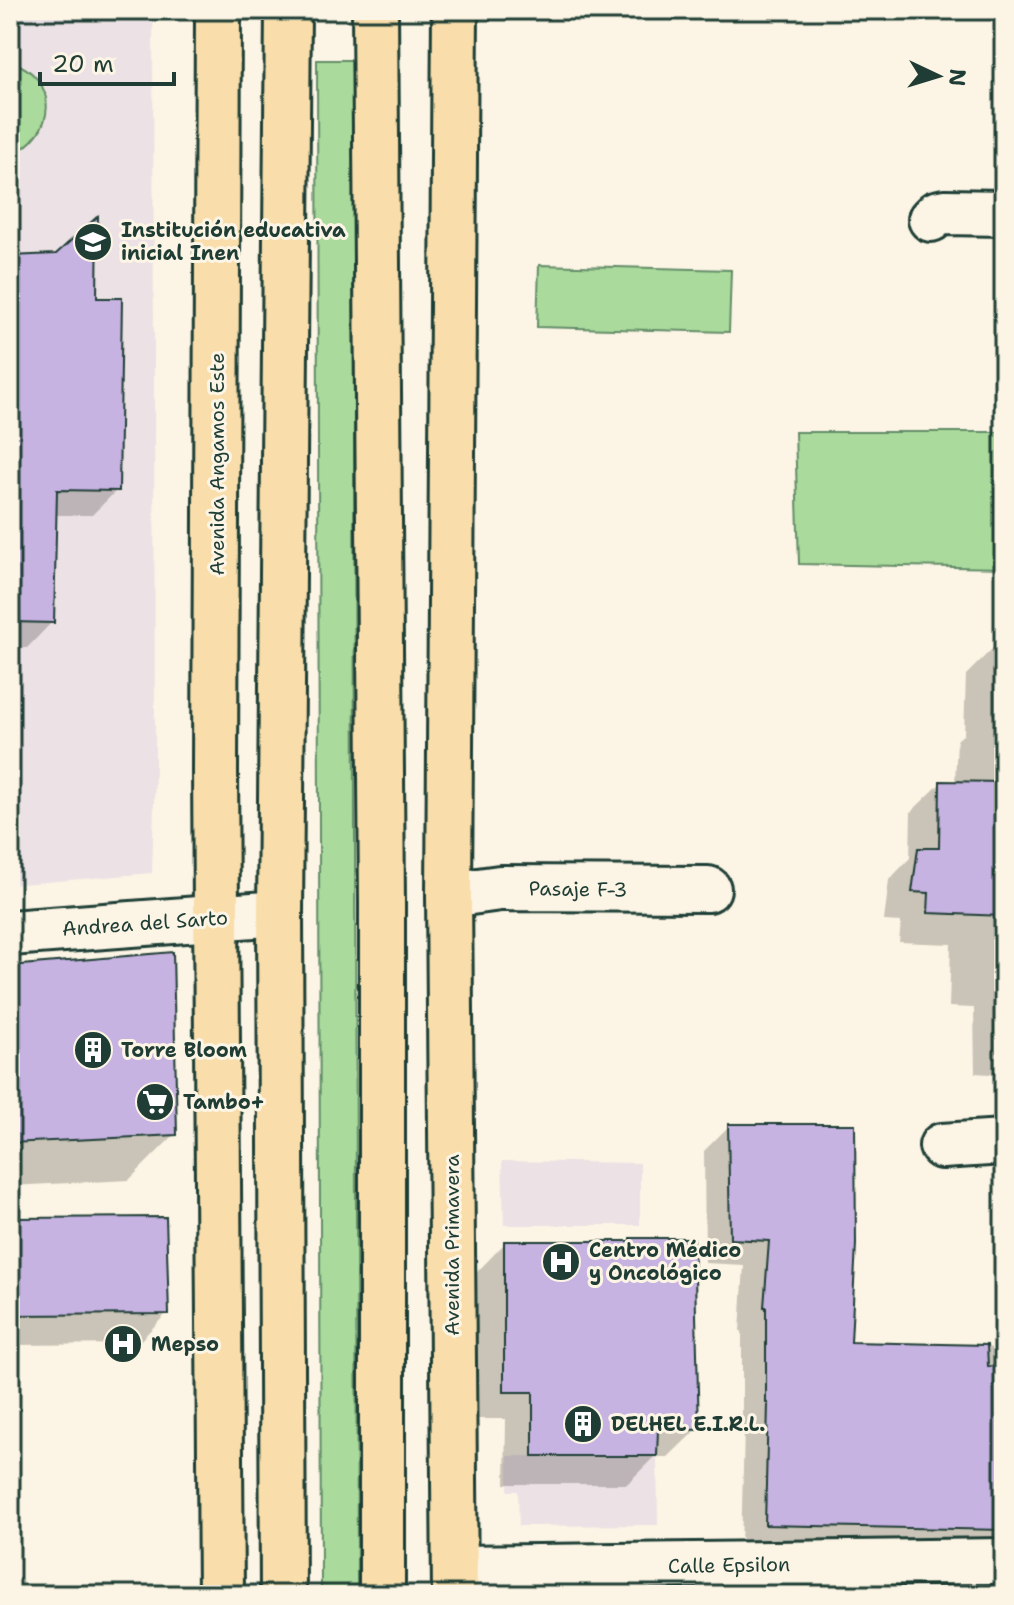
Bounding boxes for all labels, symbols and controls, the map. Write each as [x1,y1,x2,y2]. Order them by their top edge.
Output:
scale bar [40,36,174,86]
north arrow [898,36,978,116]
text: 20 m [52,48,114,80]
text: N [942,68,973,87]
place label: Institución educativa inicial Inen [121,217,346,266]
school or university icon: Institución educativa inicial Inen [72,221,114,263]
street label: Avenida Angamos Este [204,352,230,576]
street label: Pasaje F-3 [528,875,628,903]
street label: Andrea del Sarto [61,904,229,942]
building icon: Torre Bloom [72,1029,114,1071]
place label: Torre Bloom [121,1037,247,1063]
supermarket icon: Tambo+ [134,1081,176,1123]
place label: Tambo+ [183,1089,265,1115]
street label: Avenida Primavera [439,1154,465,1336]
place label: Centro Médico y Oncológico [589,1237,741,1286]
hospital icon: Centro Médico y Oncológico [540,1241,582,1283]
hospital icon: Mepso [102,1323,144,1365]
place label: Mepso [151,1331,219,1357]
building icon: DELHEL E.I.R.L. [562,1403,604,1445]
place label: DELHEL E.I.R.L. [611,1411,765,1437]
street label: Calle Epsilon [668,1551,790,1579]

